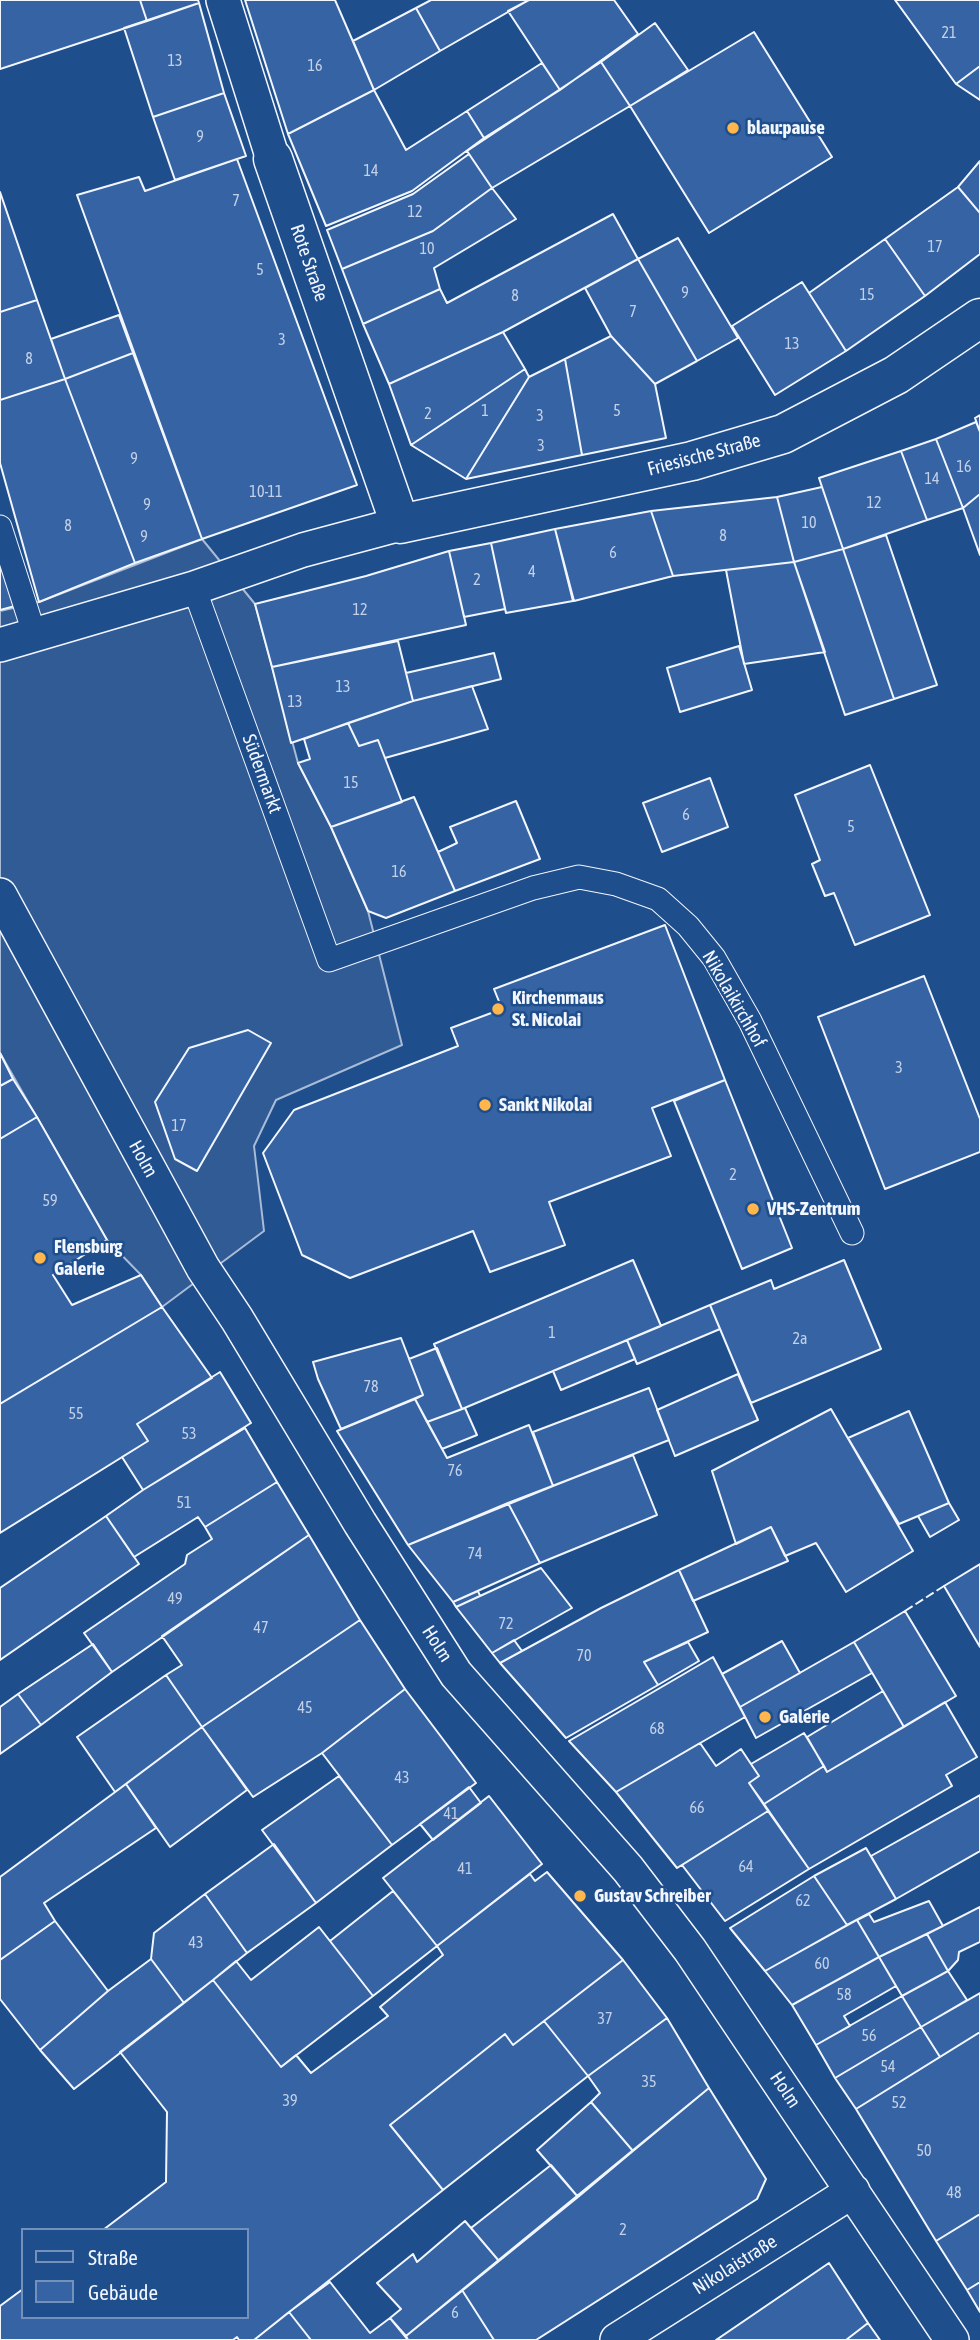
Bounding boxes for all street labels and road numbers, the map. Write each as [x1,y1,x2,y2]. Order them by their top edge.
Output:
street label: Rote Straße [285,221,333,305]
street label: Friesische Straße [645,429,763,481]
street label: Südermarkt [237,731,287,817]
street label: Nikolaikirchhof [697,946,771,1052]
street label: Holm [124,1137,162,1181]
street label: Holm [417,1622,457,1666]
street label: Holm [765,2068,805,2112]
street label: Nikolaistraße [689,2230,781,2300]

